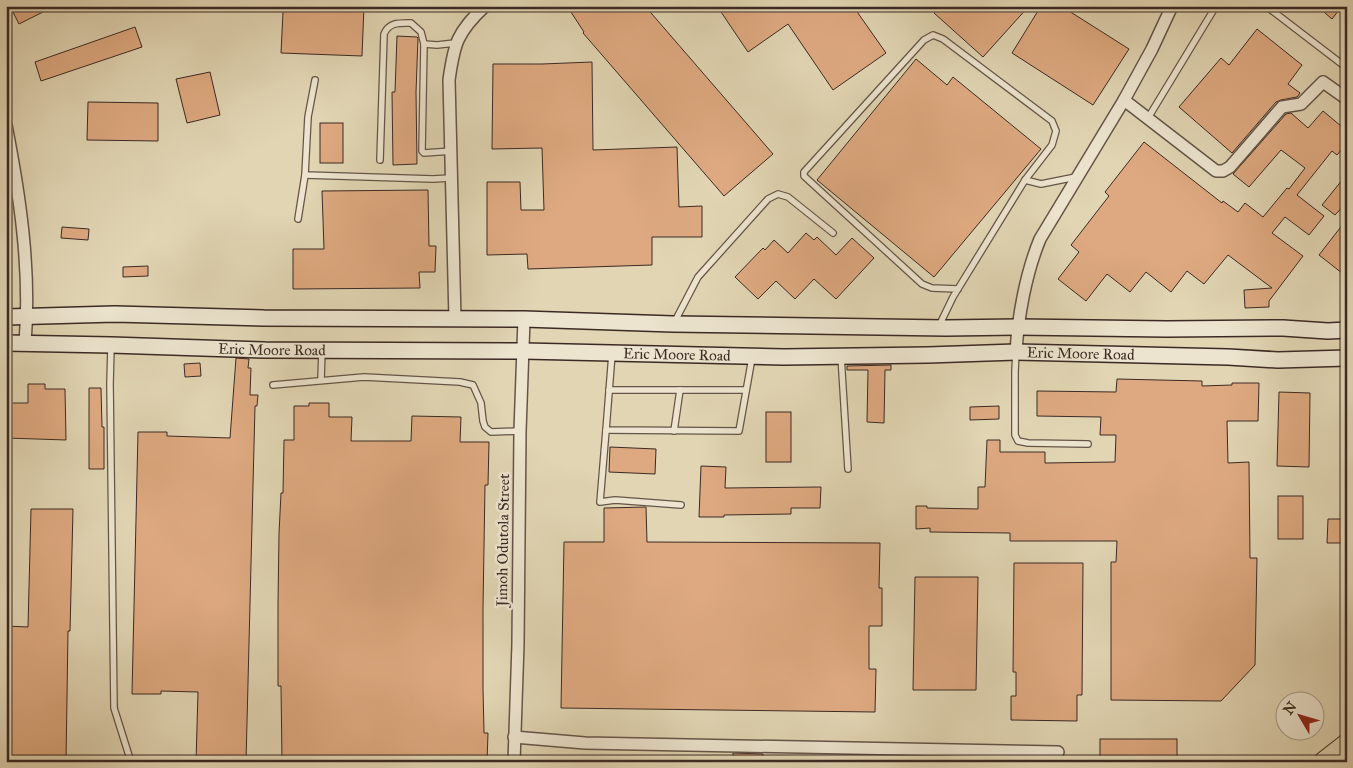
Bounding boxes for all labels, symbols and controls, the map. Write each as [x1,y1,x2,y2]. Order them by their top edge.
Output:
street label: Eric Moore Road [218,339,326,359]
street label: Eric Moore Road [1027,343,1135,364]
street label: Eric Moore Road [623,344,731,365]
street label: Jimoh Odutola Street [493,473,514,609]
north arrow [1276,690,1326,740]
text: N [1280,698,1301,718]

